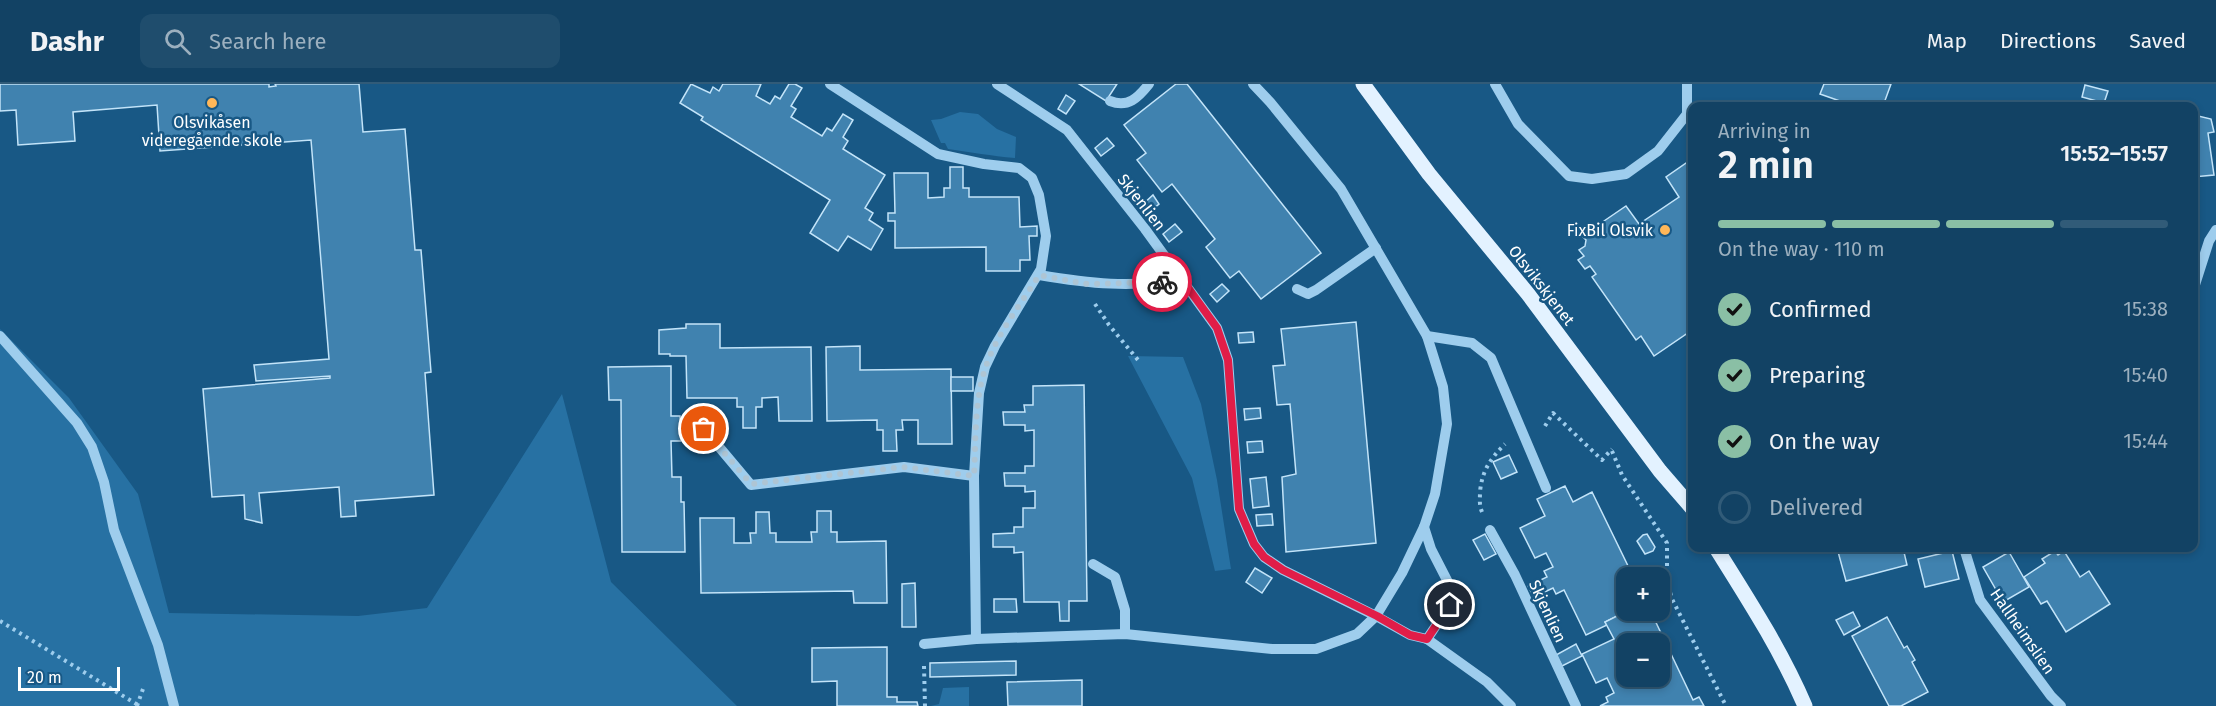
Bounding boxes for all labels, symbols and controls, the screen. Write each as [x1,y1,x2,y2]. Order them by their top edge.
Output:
search box [140,14,560,68]
text: Dashr [30,25,104,58]
icon: search [161,25,194,58]
text: Search here [209,28,326,55]
text: Map [1927,28,1967,54]
text: Directions [2000,28,2096,54]
text: Saved [2129,28,2186,54]
marker: Olsvikåsen videregående skole [205,96,219,110]
place label: Olsvikåsen videregående skole [142,113,282,150]
text: Arriving in [1718,119,1811,143]
text: 15:52–15:57 [2060,140,2168,167]
text: 2 min [1718,142,1814,188]
street label: Skjenlien [1114,170,1170,234]
place label: FixBil Olsvik [1567,221,1654,240]
marker: FixBil Olsvik [1658,223,1672,237]
text: On the way · 110 m [1718,237,1885,261]
street label: Olsvikskjenet [1505,242,1579,329]
courier [1132,252,1192,312]
icon: bike [1146,266,1179,299]
icon: check [1718,293,1751,326]
text: Confirmed [1769,296,1872,323]
text: 15:38 [2123,297,2168,321]
icon: check [1718,359,1751,392]
text: Preparing [1769,362,1865,389]
text: 15:40 [2123,363,2168,387]
pin [678,403,729,454]
icon: bag [687,412,720,445]
icon: check [1718,425,1751,458]
text: On the way [1769,428,1880,455]
text: 15:44 [2123,429,2168,453]
text: Delivered [1769,494,1864,521]
map controls [1616,567,1670,687]
button: + [1616,567,1670,621]
street label: Skjenlien [1525,577,1570,645]
pin [1424,579,1475,630]
street label: Hallheimslien [1986,585,2059,678]
icon: home [1433,588,1466,621]
button: − [1616,633,1670,687]
scale bar [18,664,120,692]
text: 20 m [27,668,62,687]

